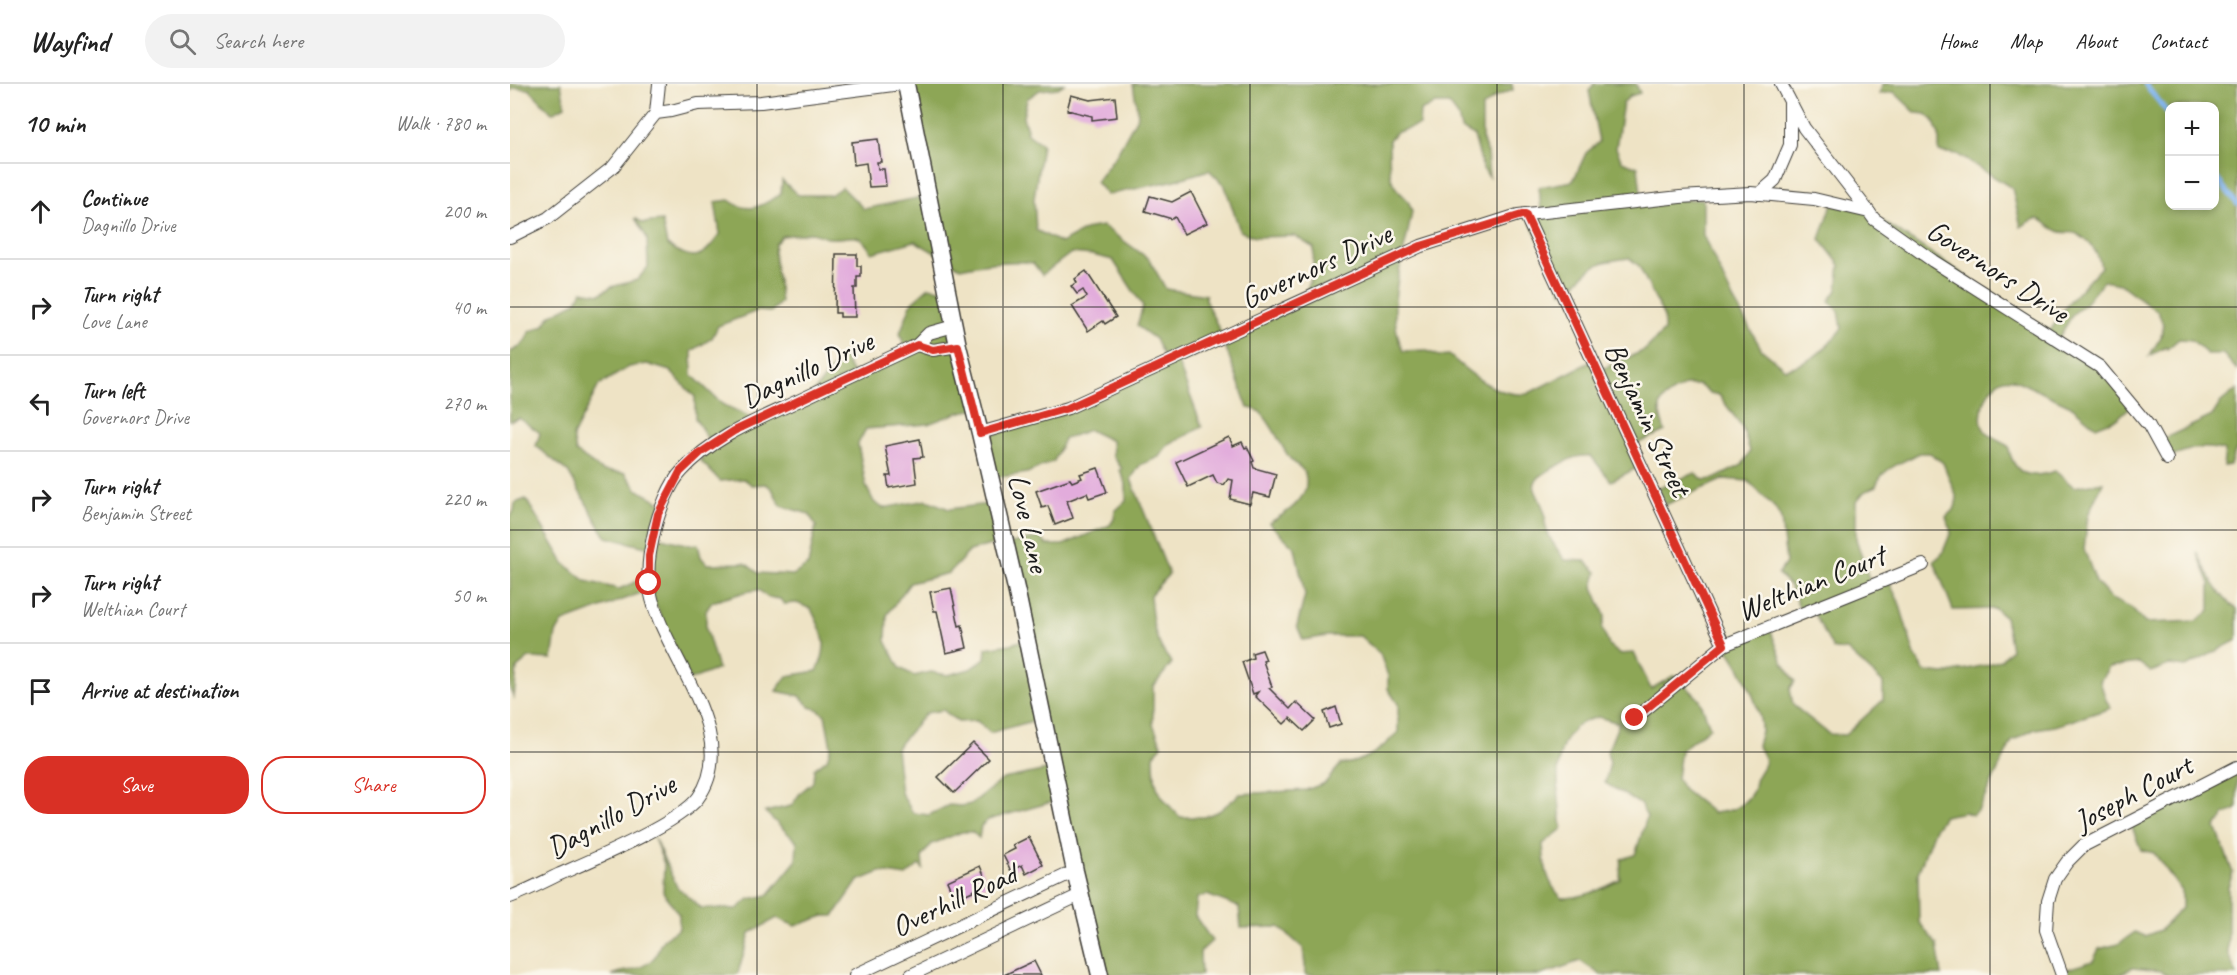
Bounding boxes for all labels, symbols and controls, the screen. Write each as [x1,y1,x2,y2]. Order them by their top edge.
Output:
search box [145,14,565,68]
text: Wayfind [30,24,109,59]
icon: search [166,25,199,58]
text: Search here [214,27,303,55]
text: Home [1939,28,1977,54]
text: Map [2010,28,2042,54]
text: About [2075,28,2117,54]
text: Contact [2150,28,2207,54]
map controls [2165,102,2219,210]
button: + [2165,102,2219,156]
text: 10 min [24,107,86,140]
text: Walk · 780 m [396,111,486,136]
button: − [2165,156,2219,210]
text: Continue [81,185,147,213]
icon: ahead [24,195,57,228]
text: 200 m [443,199,486,224]
street label: Governors Drive [1920,211,2078,332]
text: Dagnillo Drive [81,213,175,238]
street label: Governors Drive [1235,214,1399,317]
text: Turn right [81,281,158,309]
icon: right [24,291,57,324]
text: 40 m [452,295,486,320]
text: Love Lane [81,309,147,334]
street label: Dagnillo Drive [735,321,881,416]
street label: Benjamin Street [1596,336,1701,505]
text: Turn left [81,377,145,405]
icon: left [24,387,57,420]
text: 270 m [443,391,486,416]
text: Governors Drive [81,405,189,430]
street label: Love Lane [999,471,1059,578]
text: Turn right [81,473,158,501]
icon: right [24,483,57,516]
text: 220 m [443,487,486,512]
text: Benjamin Street [81,501,191,526]
street label: Welthian Court [1732,535,1894,630]
text: Turn right [81,569,158,597]
route start [635,569,661,595]
icon: right [24,579,57,612]
text: 50 m [452,583,486,608]
text: Welthian Court [81,597,185,622]
icon: arrive [24,675,57,708]
text: Arrive at destination [81,677,238,705]
route end [1621,704,1647,730]
street label: Joseph Court [2066,745,2201,841]
button: Save [24,756,249,814]
button: Share [261,756,486,814]
street label: Dagnillo Drive [540,764,684,867]
street label: Overhill Road [885,853,1027,946]

